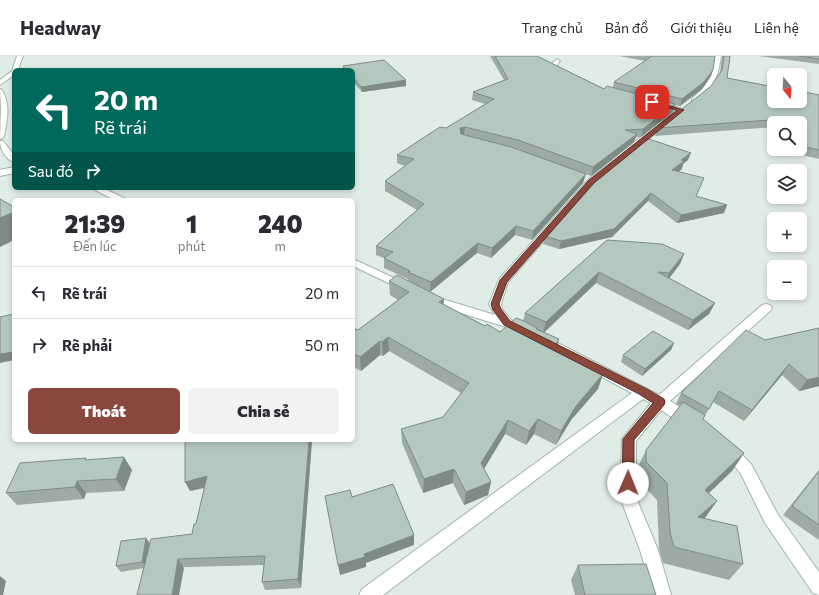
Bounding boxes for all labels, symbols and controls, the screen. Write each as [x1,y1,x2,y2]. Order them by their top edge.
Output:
text: Headway [20,16,101,39]
text: Trang chủ [521,19,583,36]
text: Bản đồ [605,19,648,36]
text: Giới thiệu [670,19,732,36]
text: Liên hệ [754,19,799,36]
north arrow [767,68,807,108]
map controls [767,68,807,300]
text: 20 m [94,82,158,116]
icon: left [28,84,80,136]
pin [635,85,669,119]
icon: arrive [641,91,663,113]
text: Rẽ trái [94,116,147,138]
button: search [767,116,807,156]
icon: right [82,160,104,182]
text: Sau đó [28,162,74,180]
button: layers [767,164,807,204]
text: 21:39 [64,209,125,238]
text: 1 [186,209,197,238]
text: 240 [258,209,303,238]
button: + [767,212,807,252]
text: Đến lúc [73,238,117,254]
text: phút [178,238,205,254]
text: m [275,238,286,254]
button: − [767,260,807,300]
icon: left [28,282,50,304]
text: Rẽ trái [62,284,107,302]
text: 20 m [305,284,339,302]
icon: right [28,334,50,356]
text: Rẽ phải [62,336,112,354]
text: 50 m [305,336,339,354]
button: Thoát [28,388,180,434]
button: Chia sẻ [188,388,339,434]
position arrow [607,462,649,504]

